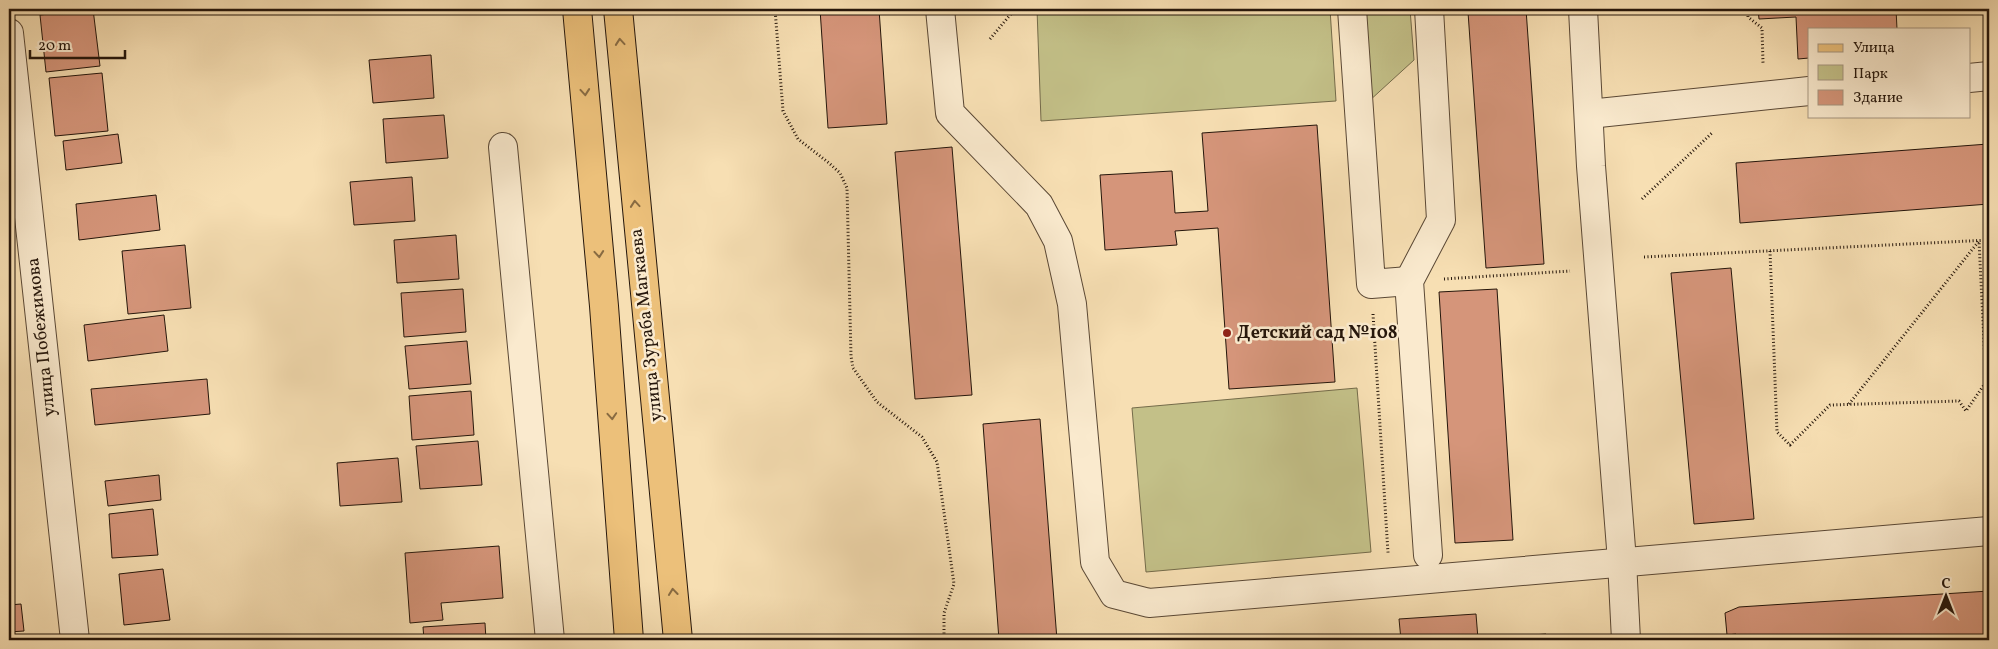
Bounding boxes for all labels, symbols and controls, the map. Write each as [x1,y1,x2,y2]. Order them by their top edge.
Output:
scale bar [30,28,125,60]
legend [1808,28,1970,118]
text: 20 m [38,36,71,57]
one-way arrow [615,38,626,46]
text: Улица [1853,38,1895,59]
text: Парк [1853,64,1888,85]
one-way arrow [579,88,590,96]
text: Здание [1853,88,1903,109]
one-way arrow [630,199,641,207]
street label: улица Зураба Магкаева [624,227,670,423]
one-way arrow [593,250,604,258]
street label: улица Побежимова [21,256,63,418]
place label: Детский сад №108 [1237,321,1398,346]
marker: Детский сад №108 [1221,327,1233,339]
one-way arrow [606,412,617,420]
north arrow [1920,572,1970,622]
text: С [1941,575,1951,594]
one-way arrow [668,587,679,595]

